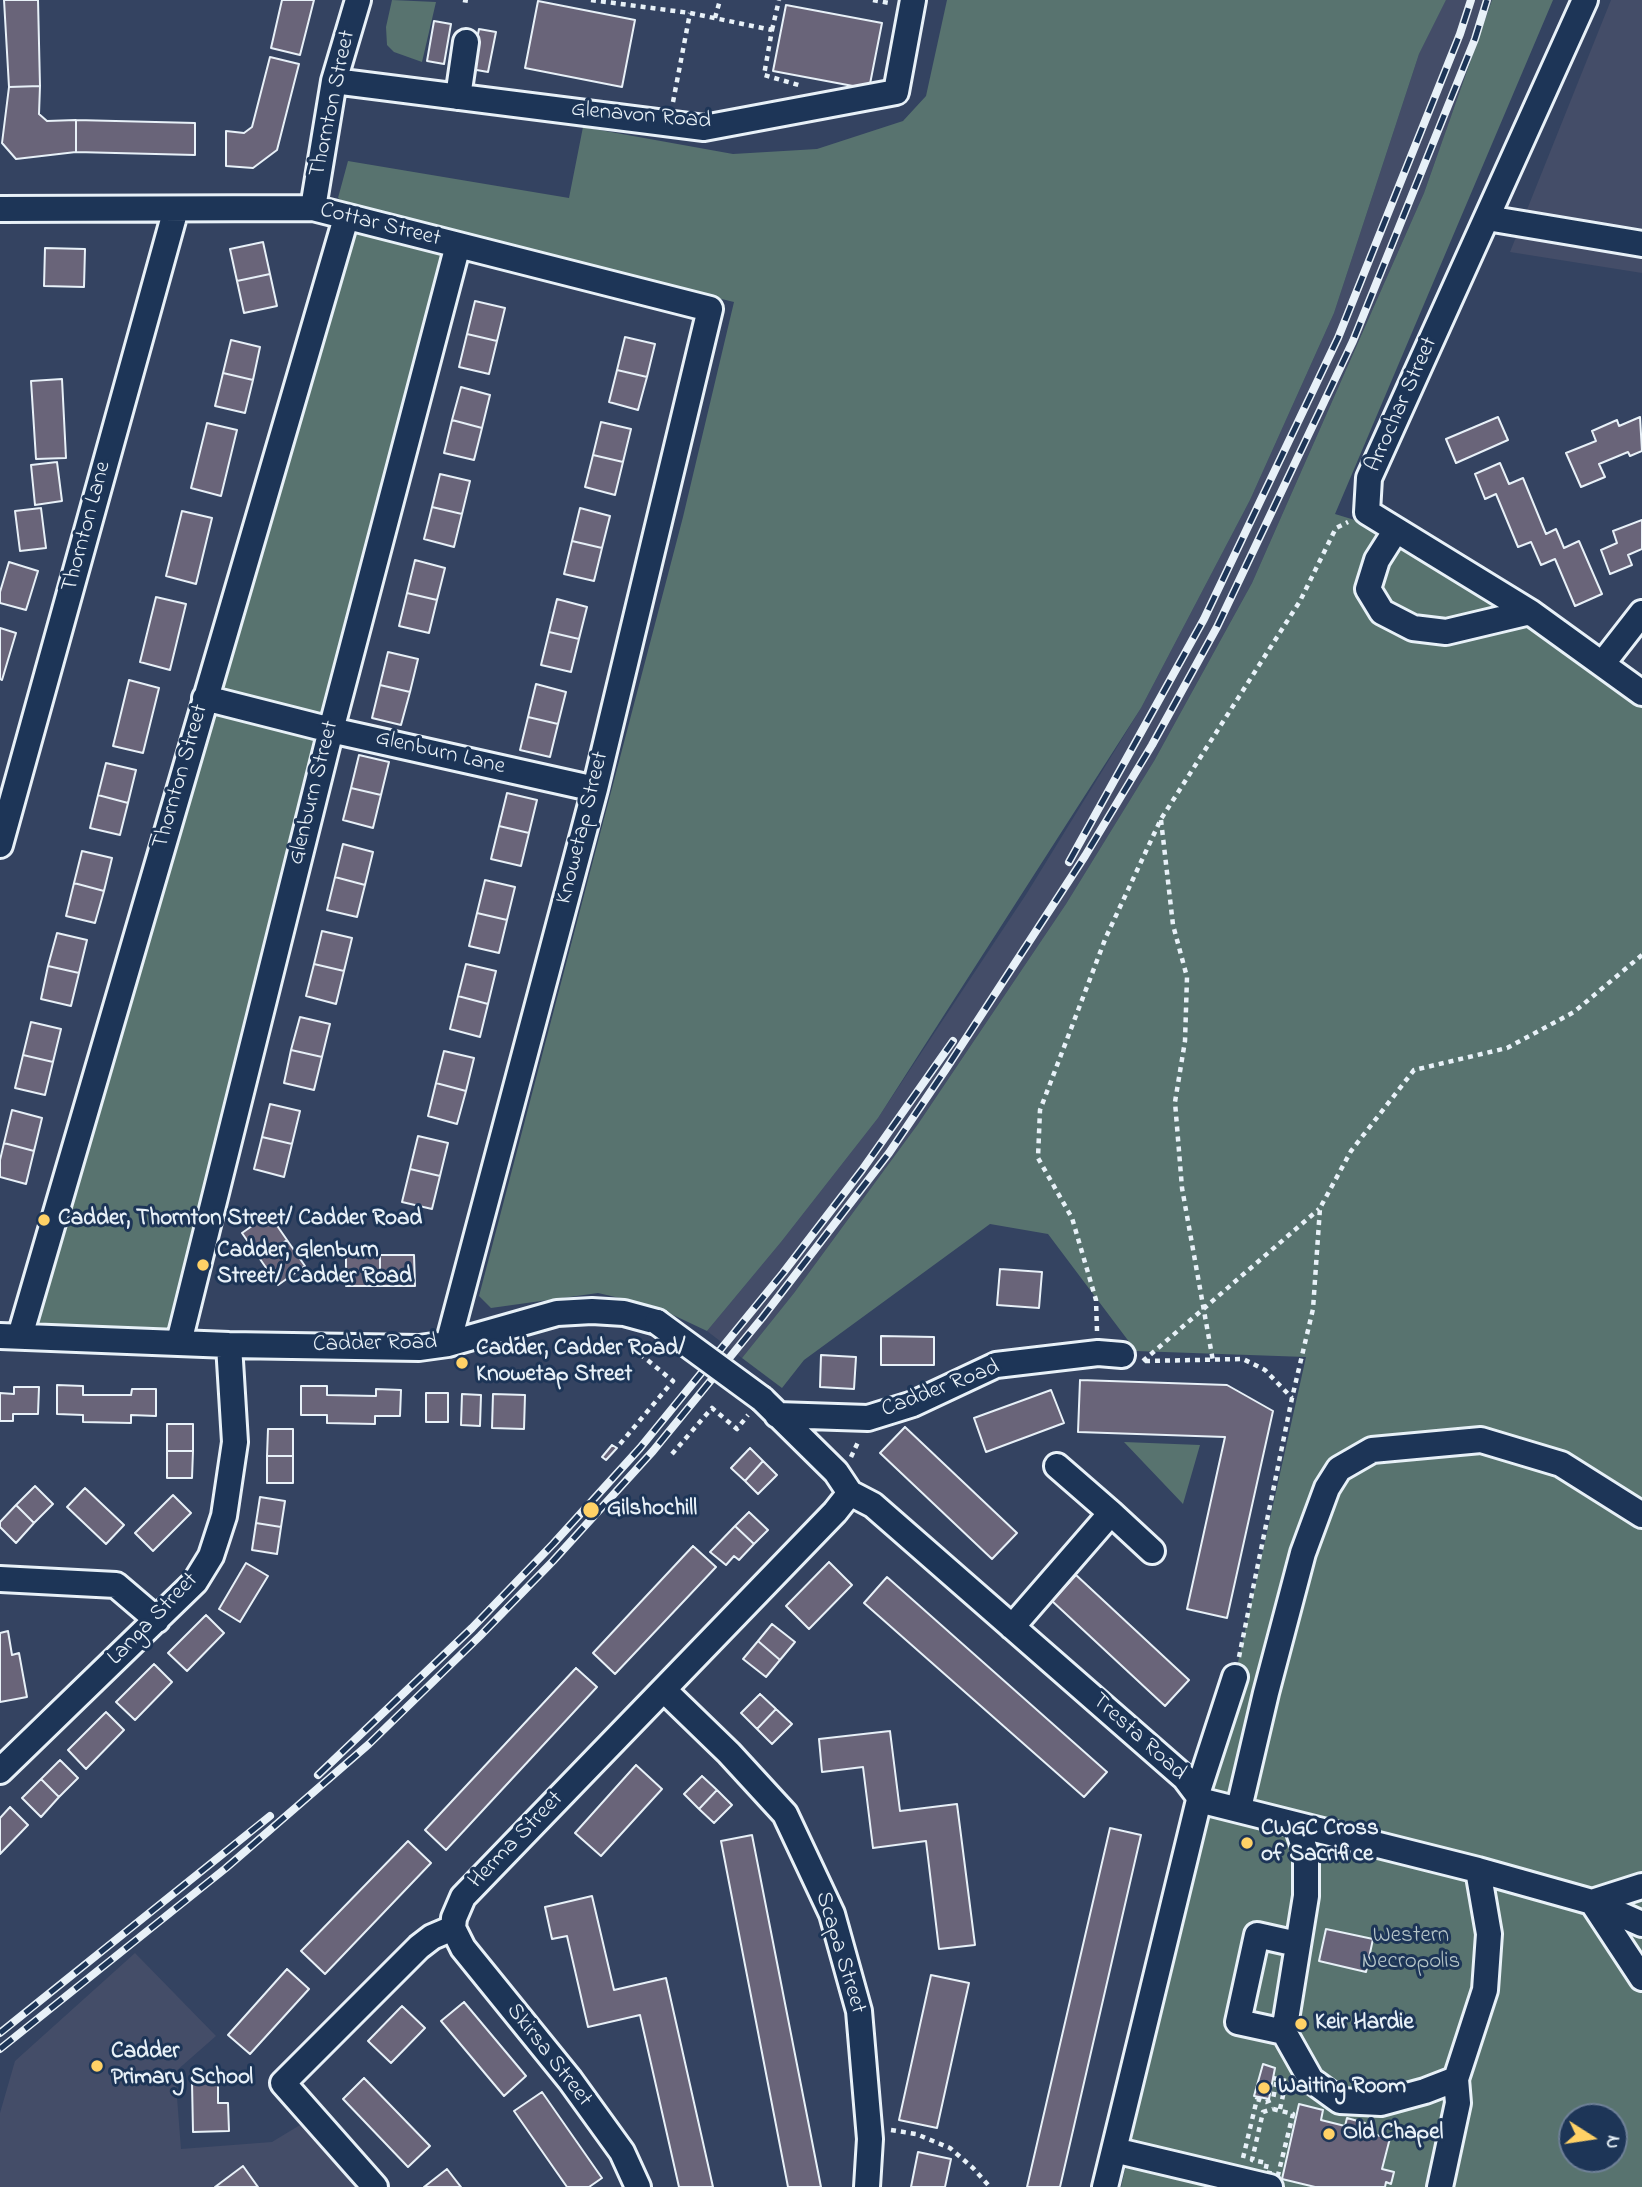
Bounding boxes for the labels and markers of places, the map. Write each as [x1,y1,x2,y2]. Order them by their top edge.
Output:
place label: Cadder, Thornton Street/ Cadder Road [58,1206,422,1234]
marker: Cadder, Thornton Street/ Cadder Road [36,1212,52,1228]
place label: Cadder, Glenburn Street/ Cadder Road [217,1238,412,1292]
marker: Cadder, Glenburn Street/ Cadder Road [195,1257,211,1273]
place label: Cadder, Cadder Road/ Knowetap Street [476,1336,685,1390]
marker: Cadder, Cadder Road/ Knowetap Street [454,1355,470,1371]
place label: Gilshochill [607,1496,697,1524]
marker: Gilshochill [581,1500,601,1520]
place label: CWGC Cross of Sacrifice [1261,1816,1379,1870]
marker: CWGC Cross of Sacrifice [1239,1835,1255,1851]
place label: Keir Hardie [1315,2010,1414,2038]
marker: Keir Hardie [1293,2016,1309,2032]
place label: Cadder Primary School [111,2039,253,2093]
marker: Cadder Primary School [89,2058,105,2074]
place label: Waiting Room [1278,2074,1406,2102]
marker: Waiting Room [1256,2080,1272,2096]
place label: Old Chapel [1343,2120,1443,2148]
marker: Old Chapel [1321,2126,1337,2142]

